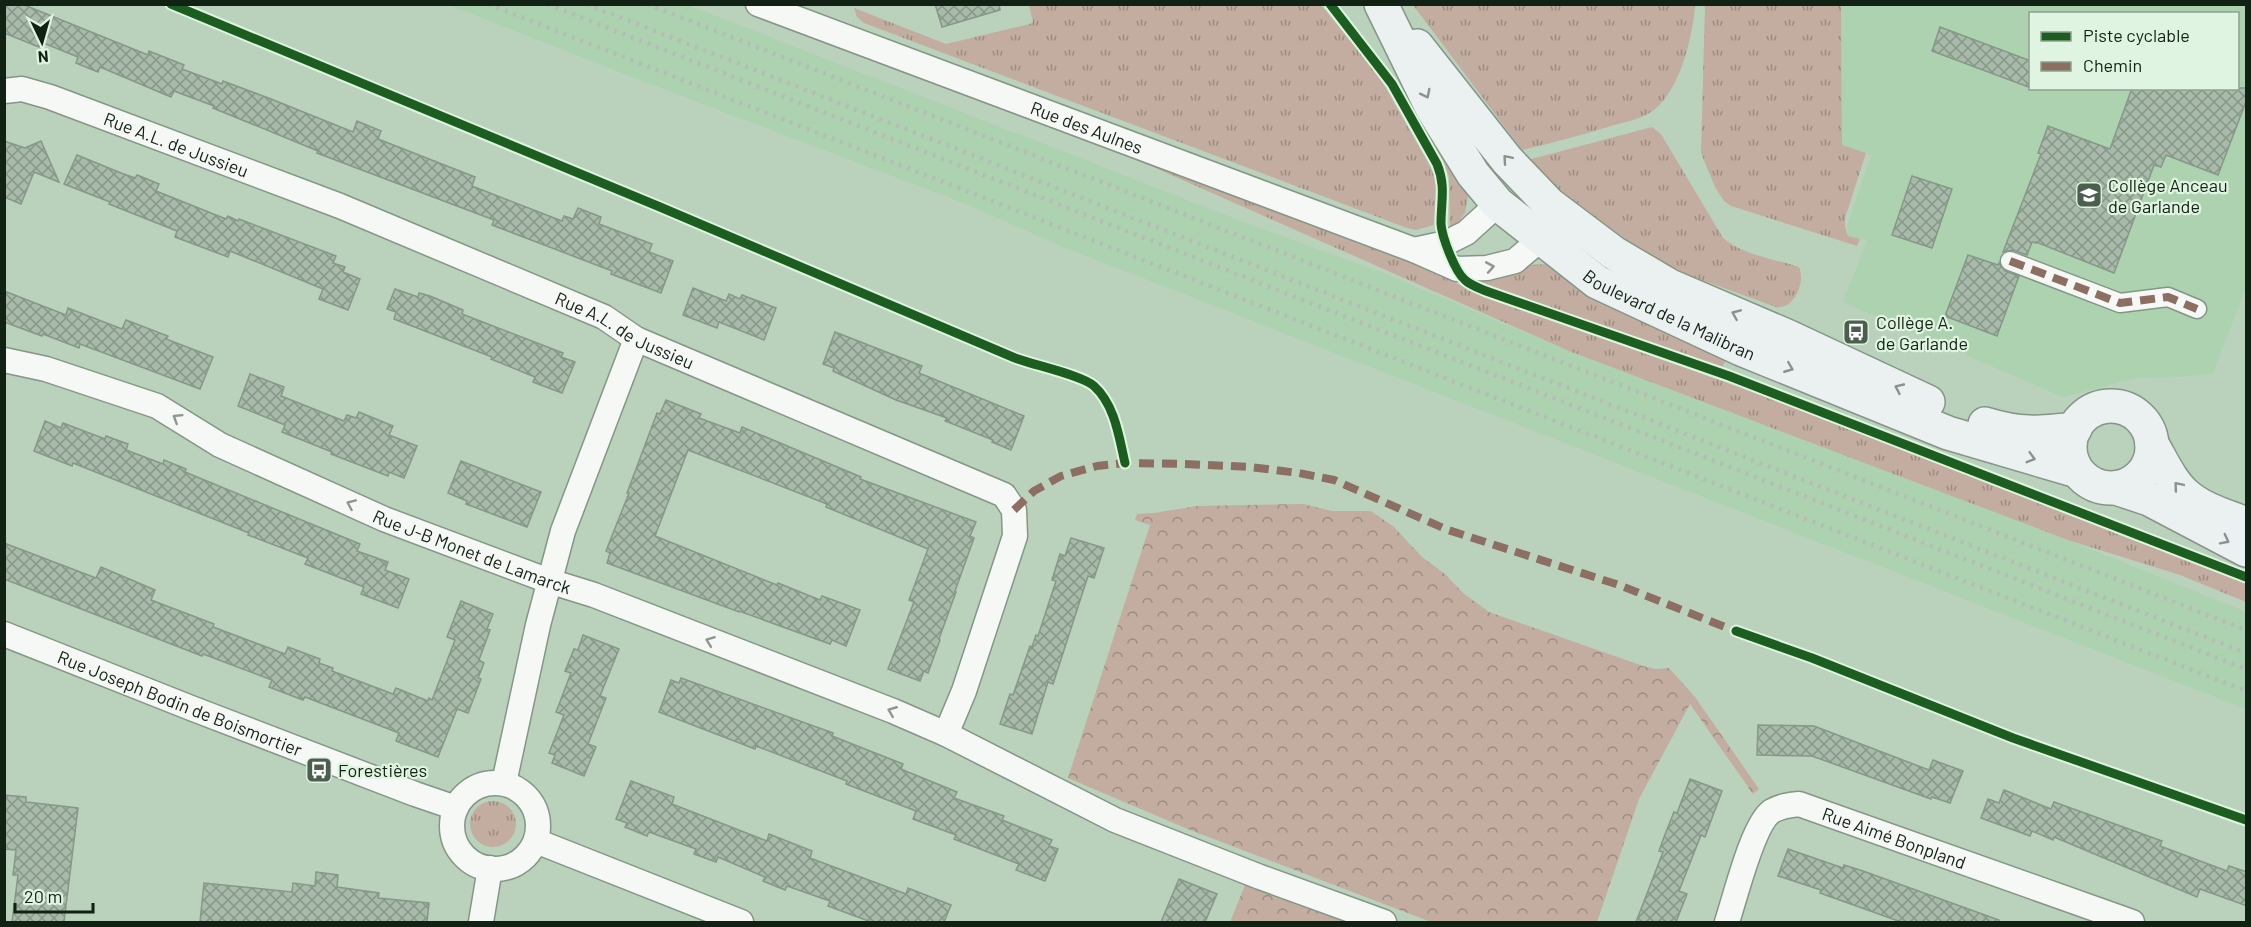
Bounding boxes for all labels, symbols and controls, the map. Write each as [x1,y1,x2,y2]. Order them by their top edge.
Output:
north arrow [12,12,72,72]
legend [2029,12,2239,90]
text: Piste cyclable [2083,24,2190,46]
text: N [37,48,49,67]
text: Chemin [2083,54,2142,76]
one-way arrow [1418,88,1430,99]
street label: Rue des Aulnes [1028,96,1146,158]
street label: Rue A.L. de Jussieu [101,107,252,182]
one-way arrow [1503,155,1514,166]
place label: Collège Anceau de Garlande [2108,174,2228,217]
school or university icon: Collège Anceau de Garlande [2074,180,2104,210]
one-way arrow [1485,261,1495,273]
street label: Boulevard de la Malibran [1579,264,1759,365]
street label: Rue A.L. de Jussieu [552,287,697,373]
one-way arrow [1731,309,1742,321]
place label: Collège A. de Garlande [1876,311,1968,354]
bus stop icon: Collège A. de Garlande [1841,317,1871,347]
one-way arrow [1783,361,1794,373]
one-way arrow [1894,384,1905,396]
one-way arrow [173,414,183,426]
one-way arrow [2025,451,2036,463]
one-way arrow [2175,482,2186,493]
one-way arrow [347,500,358,512]
street label: Rue J-B Monet de Lamarck [370,505,574,598]
one-way arrow [2219,533,2230,544]
one-way arrow [706,635,716,648]
street label: Rue Joseph Bodin de Boismortier [55,645,306,761]
one-way arrow [887,706,898,718]
bus stop icon: Forestières [304,755,334,785]
place label: Forestières [338,759,427,781]
street label: Rue Aimé Bonpland [1819,802,1969,873]
scale bar [15,876,93,914]
text: 20 m [24,885,62,907]

